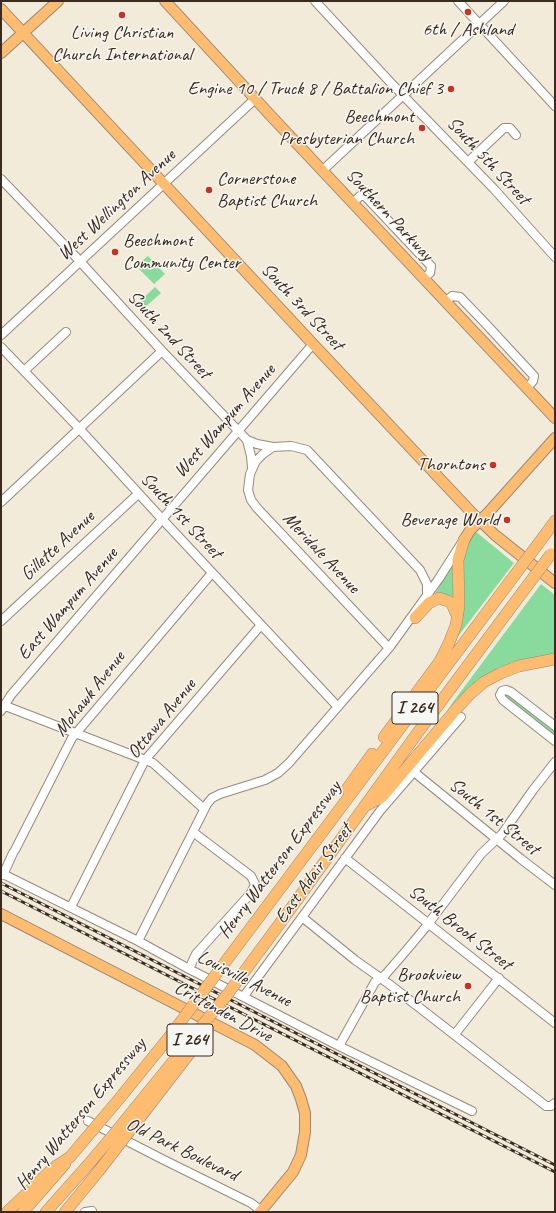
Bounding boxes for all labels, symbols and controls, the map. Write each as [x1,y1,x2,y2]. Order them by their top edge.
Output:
marker: 6th / Ashland [463,7,473,17]
marker: Living Christian Church International [117,10,127,20]
place label: 6th / Ashland [423,19,513,41]
place label: Living Christian Church International [52,22,192,66]
place label: Engine 10 / Truck 8 / Battalion Chief 3 [188,78,443,100]
marker: Engine 10 / Truck 8 / Battalion Chief 3 [446,84,456,94]
place label: Beechmont Presbyterian Church [279,106,414,150]
street label: South 5th Street [442,112,534,210]
marker: Beechmont Presbyterian Church [417,123,427,133]
street label: West Wellington Avenue [53,145,181,265]
street label: Southern Parkway [340,164,438,266]
place label: Cornerstone Baptist Church [217,168,317,212]
marker: Cornerstone Baptist Church [204,185,214,195]
place label: Beechmont Community Center [123,230,240,274]
marker: Beechmont Community Center [110,247,120,257]
street label: South 3rd Street [256,259,348,355]
street label: South 2nd Street [122,286,216,384]
street label: West Wampum Avenue [169,360,281,482]
place label: Thorntons [417,454,485,476]
marker: Thorntons [488,460,498,470]
street label: South 1st Street [135,468,227,564]
street label: Gillette Avenue [16,506,100,586]
street label: Meridale Avenue [277,508,365,598]
place label: Beverage World [400,509,499,531]
marker: Beverage World [502,515,512,525]
street label: East Wampum Avenue [13,543,123,665]
street label: Mohawk Avenue [50,647,130,741]
street label: Ottawa Avenue [123,674,201,764]
road number: I 264 [392,692,438,724]
street label: South 1st Street [444,774,544,860]
street label: Henry Watterson Expressway [213,777,347,943]
street label: East Adair Street [270,820,358,928]
street label: South Brook Street [404,880,516,976]
street label: Louisville Avenue [193,946,295,1012]
place label: Brookview Baptist Church [360,964,460,1008]
street label: Crittenden Drive [170,977,276,1047]
marker: Brookview Baptist Church [463,981,473,991]
road number: I 264 [167,1024,213,1056]
street label: Henry Watterson Expressway [11,1033,151,1195]
street label: Old Park Boulevard [122,1113,242,1187]

